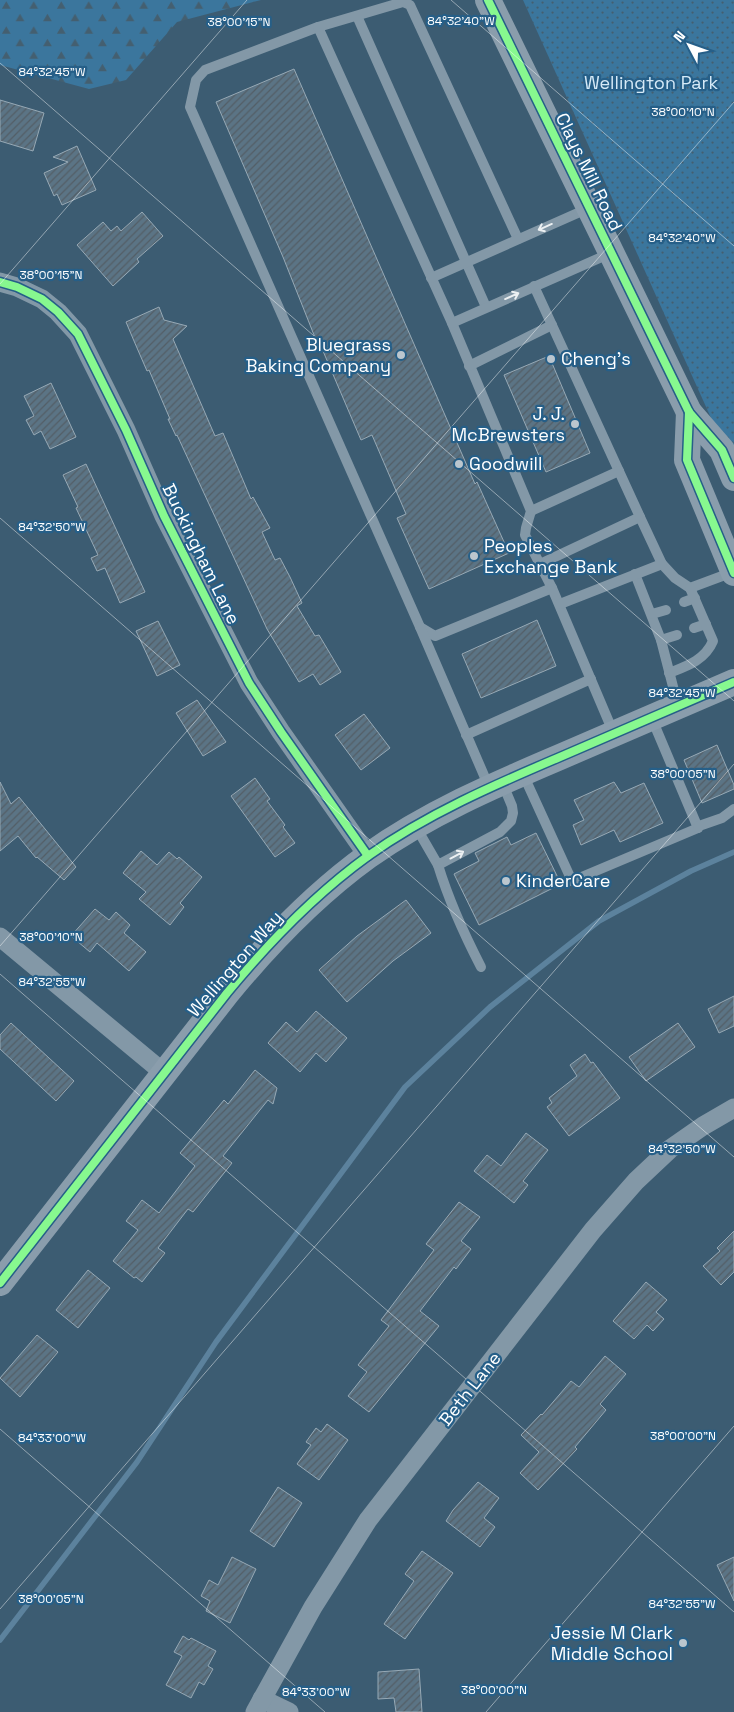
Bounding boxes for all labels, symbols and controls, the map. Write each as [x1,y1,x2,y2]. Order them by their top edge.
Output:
text: 84°32'40"W [427,13,495,29]
text: 38°00'15"N [208,14,270,30]
north arrow [664,20,714,70]
text: N [669,27,689,46]
text: 84°32'45"W [19,64,86,80]
park label: Wellington Park [584,71,718,94]
text: 38°00'10"N [651,104,715,120]
street label: Clays Mill Road [551,109,628,235]
one-way arrow [538,222,553,232]
text: 84°32'40"W [648,230,716,246]
text: 38°00'15"N [20,267,82,283]
one-way arrow [504,291,519,300]
place label: Bluegrass Baking Company [245,333,391,377]
place label: Cheng's [561,347,631,370]
marker: Bluegrass Baking Company [395,349,407,361]
marker: Cheng's [545,353,557,365]
place label: J. J. McBrewsters [452,402,565,446]
marker: J. J. McBrewsters [569,418,581,430]
place label: Goodwill [469,452,542,475]
marker: Goodwill [453,458,465,470]
street label: Buckingham Lane [157,480,245,628]
text: 84°32'50"W [18,519,86,535]
place label: Peoples Exchange Bank [484,534,618,578]
marker: Peoples Exchange Bank [468,550,480,562]
text: 84°32'45"W [649,685,716,701]
text: 38°00'05"N [650,766,716,782]
one-way arrow [449,850,463,860]
place label: KinderCare [516,869,610,892]
marker: KinderCare [500,875,512,887]
street label: Wellington Way [182,906,287,1022]
text: 38°00'10"N [19,929,83,945]
text: 84°32'55"W [18,974,86,990]
text: 84°32'50"W [648,1141,716,1157]
street label: Beth Lane [433,1347,506,1430]
text: 38°00'00"N [650,1428,716,1444]
text: 84°33'00"W [18,1430,87,1446]
text: 38°00'05"N [18,1591,84,1607]
text: 84°32'55"W [648,1596,716,1612]
place label: Jessie M Clark Middle School [550,1621,673,1665]
marker: Jessie M Clark Middle School [677,1637,689,1649]
text: 38°00'00"N [461,1682,527,1698]
text: 84°33'00"W [282,1684,351,1700]

